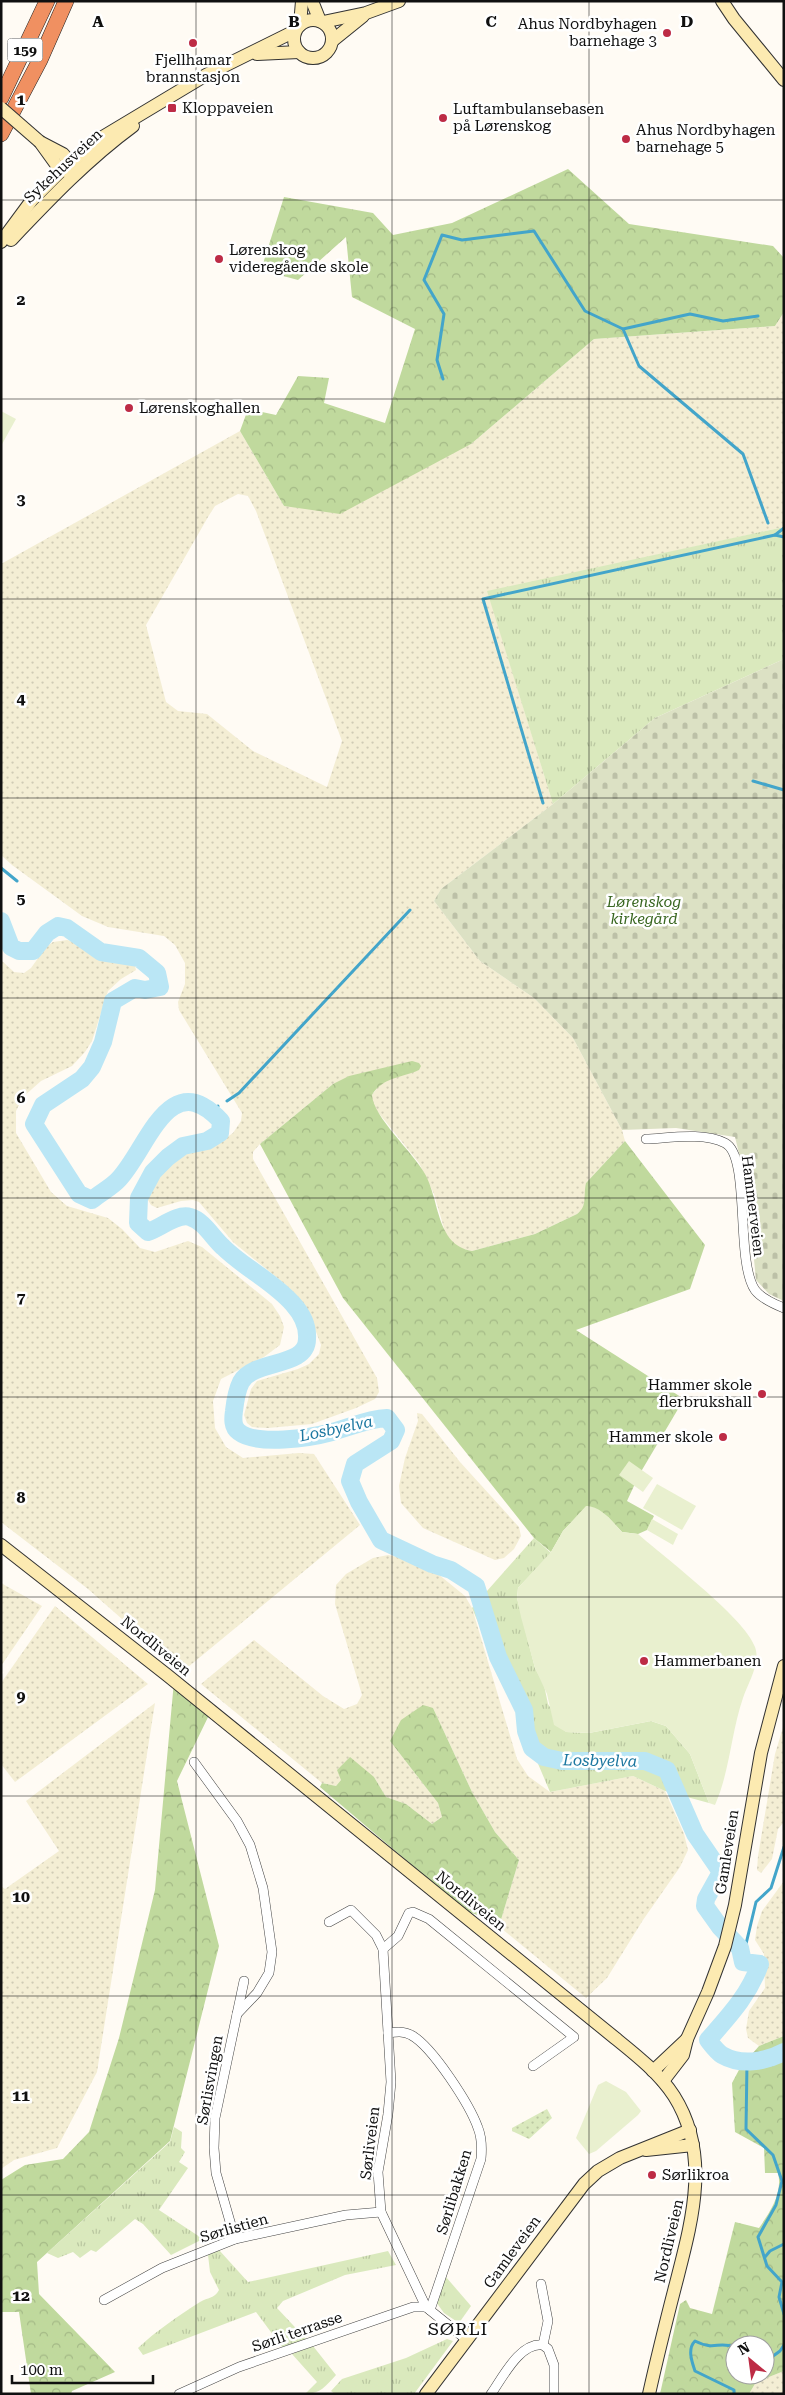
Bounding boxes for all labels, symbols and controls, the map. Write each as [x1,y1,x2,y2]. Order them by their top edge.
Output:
text: A [92,12,104,31]
text: B [288,12,300,31]
text: C [485,12,497,31]
text: D [681,12,694,31]
place label: Ahus Nordbyhagen barnehage 3 [518,15,657,50]
marker: Ahus Nordbyhagen barnehage 3 [661,27,673,39]
marker: Fjellhamar brannstasjon [187,37,199,49]
road number: 159 [8,38,42,62]
place label: Fjellhamar brannstasjon [146,51,241,86]
text: 1 [17,90,26,109]
place label: Kloppaveien [182,99,274,117]
place label: Luftambulansebasen på Lørenskog [453,100,604,135]
marker: Kloppaveien [166,102,178,114]
marker: Luftambulansebasen på Lørenskog [437,112,449,124]
place label: Ahus Nordbyhagen barnehage 5 [636,121,776,156]
street label: Sykehusveien [20,125,106,207]
marker: Ahus Nordbyhagen barnehage 5 [620,133,632,145]
place label: Lørenskog videregående skole [229,241,369,276]
marker: Lørenskog videregående skole [213,253,225,265]
text: 2 [17,290,26,309]
place label: Lørenskoghallen [139,399,261,417]
marker: Lørenskoghallen [123,402,135,414]
text: 3 [17,490,26,509]
text: 4 [17,689,26,708]
text: 5 [17,889,26,908]
park label: Lørenskog kirkegård [606,893,681,928]
text: 6 [17,1088,26,1107]
street label: Hammerveien [738,1154,768,1258]
text: 7 [17,1288,26,1307]
place label: Hammer skole flerbrukshall [648,1376,752,1411]
marker: Hammer skole flerbrukshall [756,1388,768,1400]
water label: Losbyelva [297,1411,375,1446]
place label: Hammer skole [609,1428,713,1446]
marker: Hammer skole [717,1431,729,1443]
text: 8 [17,1488,26,1507]
street label: Nordliveien [117,1612,195,1680]
place label: Hammerbanen [654,1652,762,1670]
marker: Hammerbanen [638,1655,650,1667]
text: 9 [17,1687,26,1706]
water label: Losbyelva [562,1750,638,1771]
street label: Gamleveien [711,1808,743,1896]
street label: Nordliveien [432,1867,510,1935]
text: 10 [12,1887,30,1906]
street label: Sørlisvingen [193,2034,227,2126]
text: 11 [12,2086,30,2105]
street label: Sørliveien [357,2105,383,2181]
street label: Sørlibakken [433,2147,476,2237]
place label: Sørlikroa [662,2166,729,2184]
marker: Sørlikroa [646,2169,658,2181]
street label: Nordliveien [651,2197,687,2285]
street label: Sørlistien [198,2210,270,2246]
street label: Gamleveien [480,2212,545,2292]
text: 12 [12,2286,30,2305]
street label: Sørli terrasse [249,2308,345,2356]
district label: SØRLI [428,2318,488,2339]
north arrow [725,2335,775,2385]
text: N [735,2339,752,2358]
scale bar [12,2352,154,2384]
text: 100 m [20,2361,63,2379]

